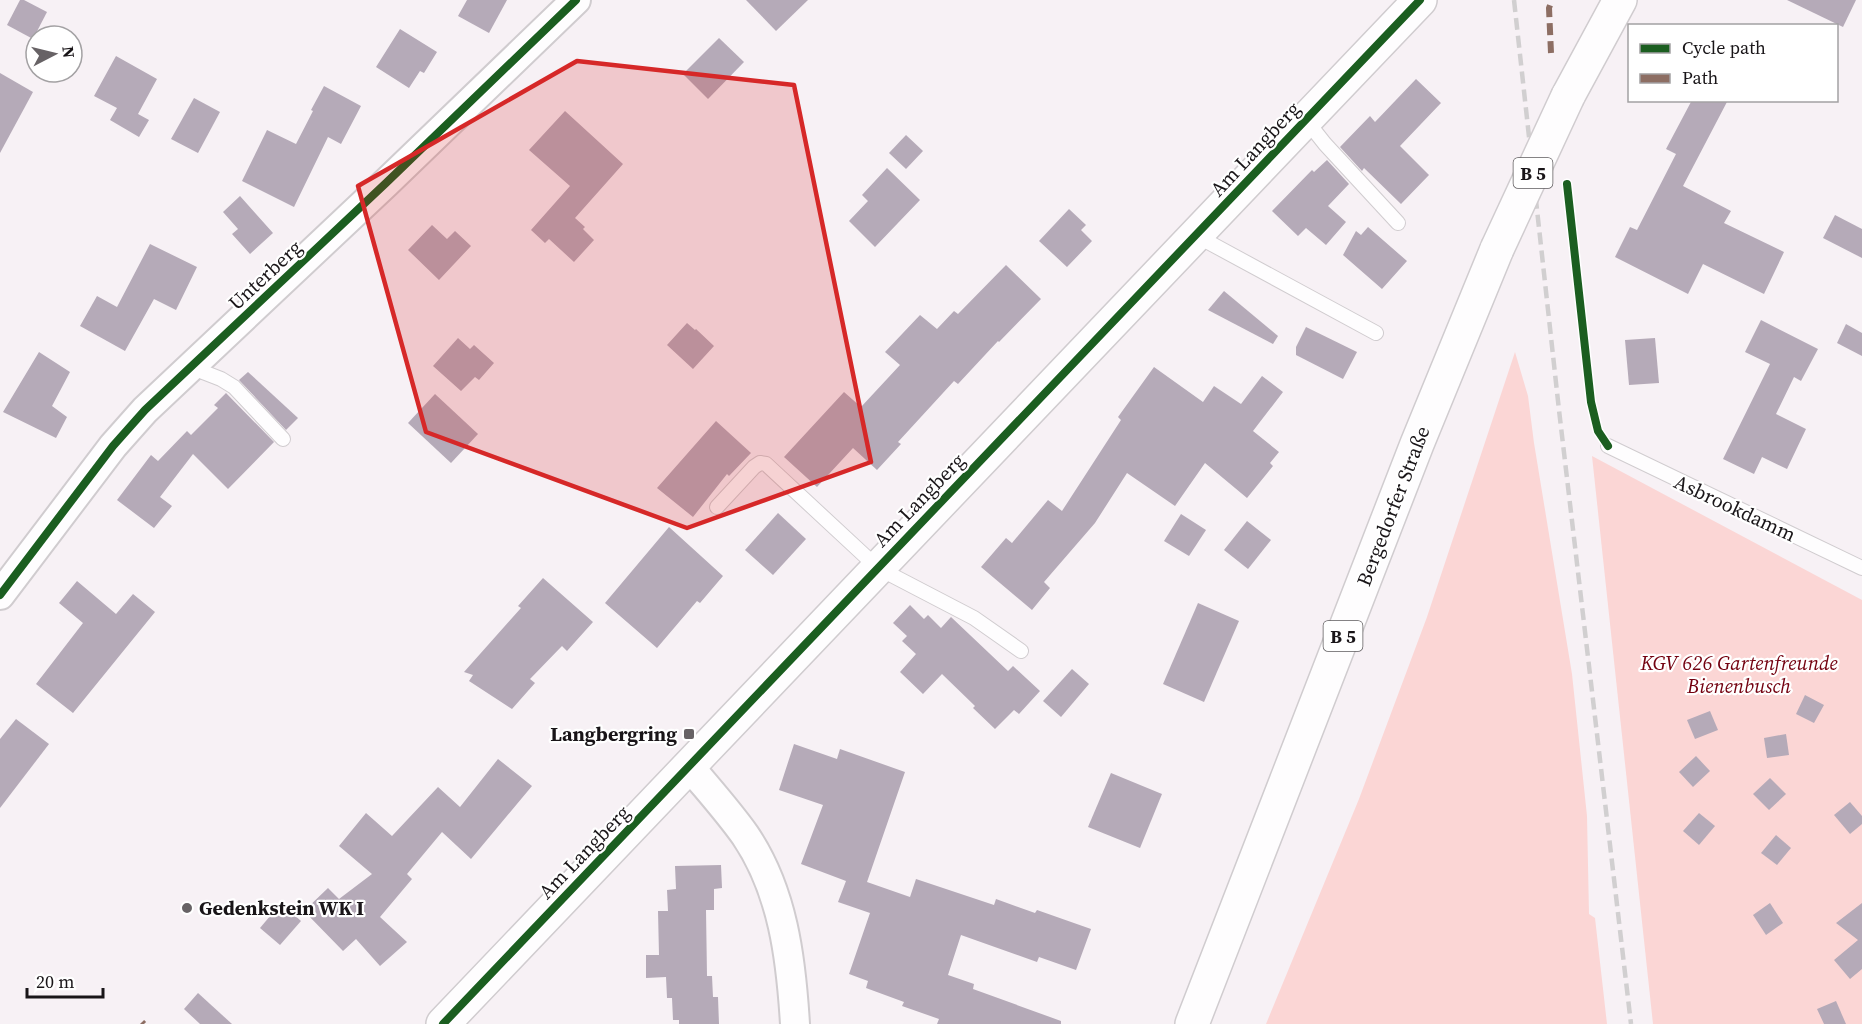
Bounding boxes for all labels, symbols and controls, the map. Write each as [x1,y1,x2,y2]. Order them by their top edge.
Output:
north arrow [24,24,84,84]
legend [1628,24,1838,102]
text: Cycle path [1682,35,1766,60]
text: N [57,45,81,60]
text: Path [1682,65,1719,90]
street label: Am Langberg [1204,95,1306,203]
road number: B 5 [1514,158,1552,188]
street label: Unterberg [222,234,308,316]
street label: Bergedorfer Straße [1350,422,1436,590]
street label: Am Langberg [867,447,971,553]
street label: Asbrookdamm [1670,468,1800,548]
road number: B 5 [1324,621,1362,651]
park label: KGV 626 Gartenfreunde Bienenbusch [1639,649,1838,700]
place label: Langbergring [550,720,677,748]
marker: Langbergring [682,727,696,741]
street label: Am Langberg [532,799,636,905]
place label: Gedenkstein WK I [199,894,364,922]
marker: Gedenkstein WK I [180,901,194,915]
scale bar [27,961,104,999]
text: 20 m [36,969,74,994]

